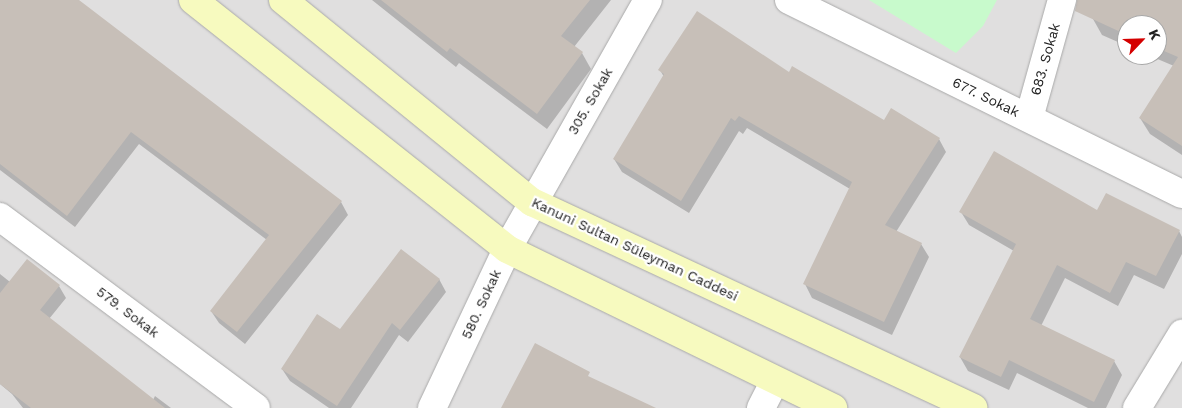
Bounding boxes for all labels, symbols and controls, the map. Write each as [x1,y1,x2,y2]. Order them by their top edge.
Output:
north arrow [1117,15,1167,65]
street label: 683. Sokak [1027,21,1063,97]
text: K [1146,27,1164,42]
street label: 305. Sokak [564,65,616,137]
street label: 677. Sokak [950,74,1022,120]
street label: Kanuni Sultan Süleyman Caddesi [529,194,741,304]
street label: 580. Sokak [458,267,504,341]
street label: 579. Sokak [93,283,163,341]

